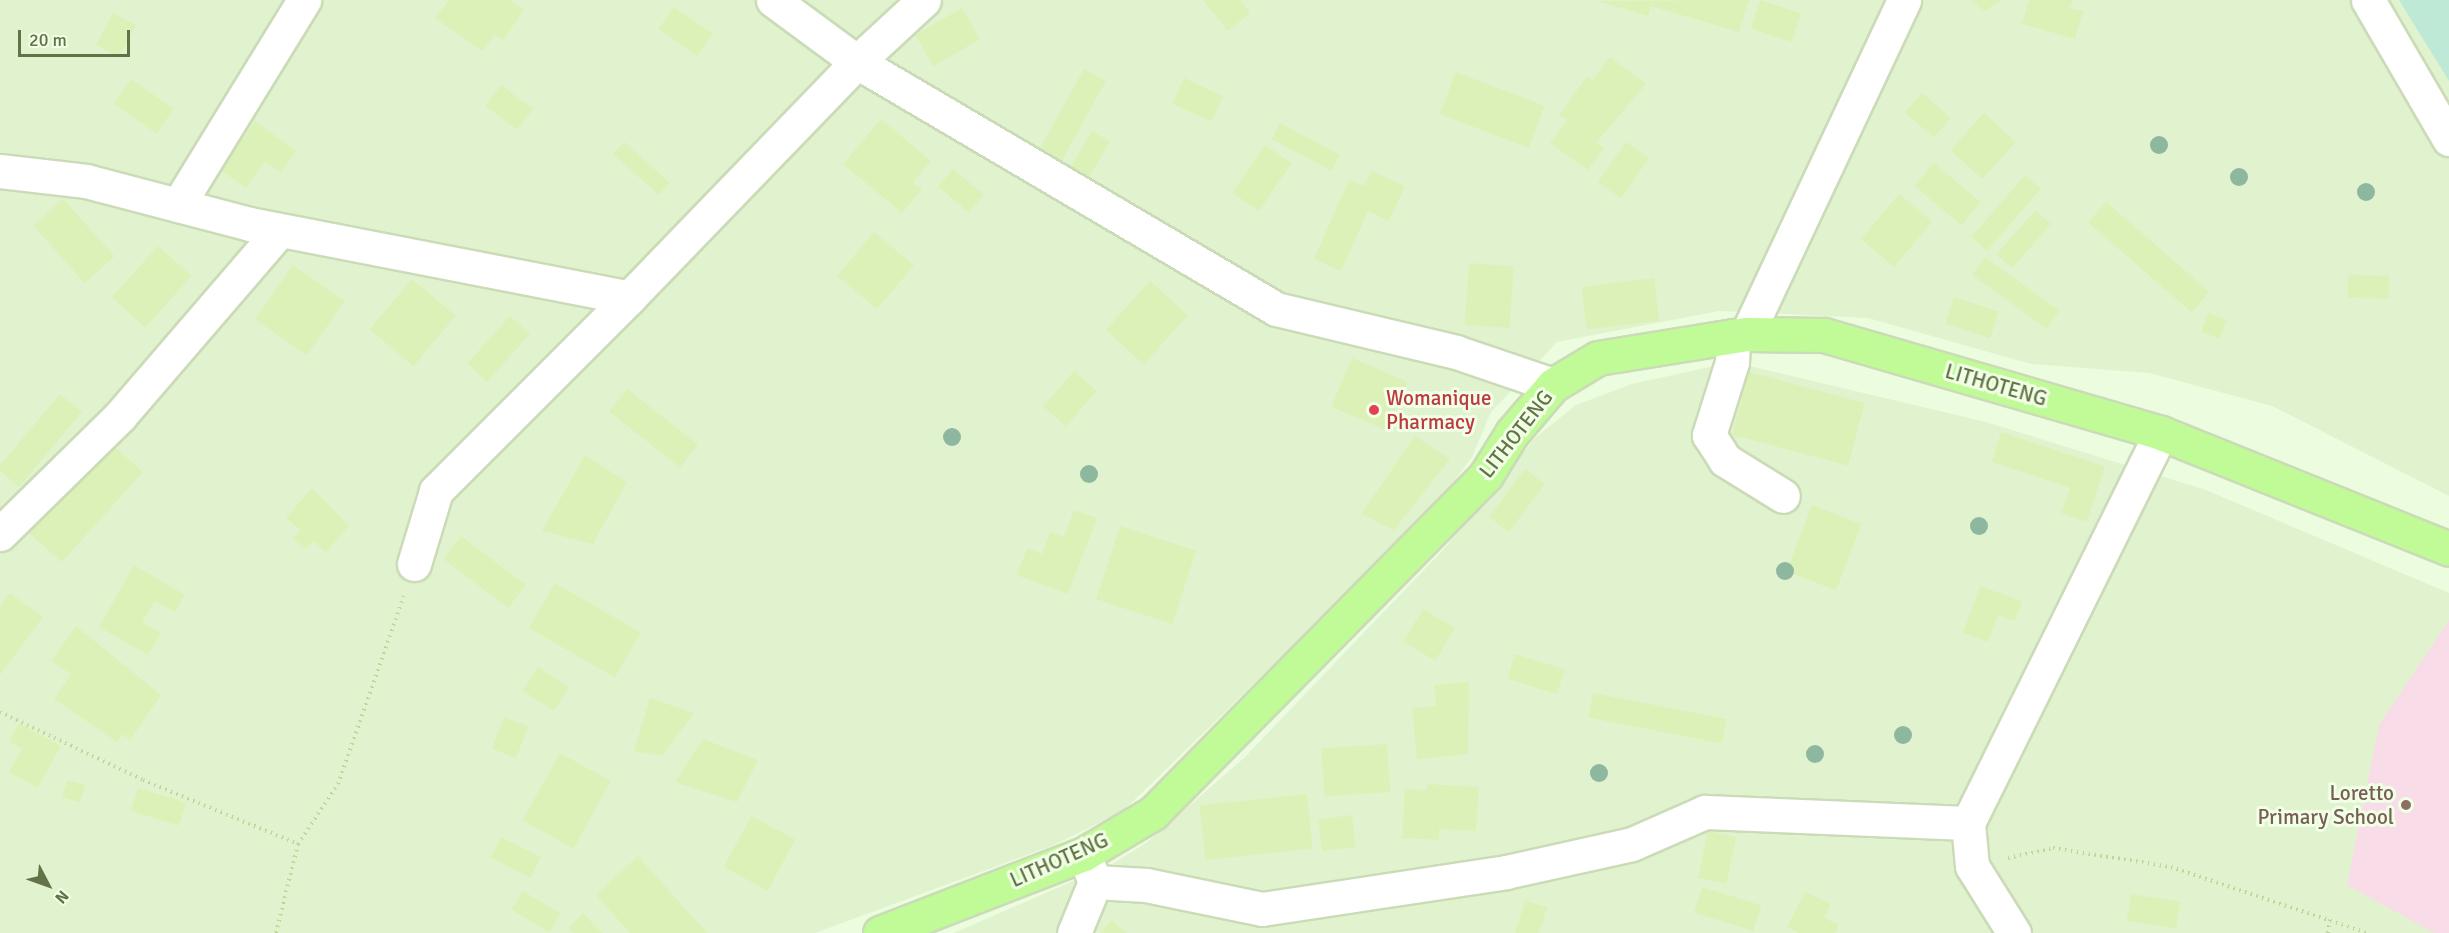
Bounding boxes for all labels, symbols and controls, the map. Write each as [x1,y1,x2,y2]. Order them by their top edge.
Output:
scale bar [21,18,134,56]
text: 20 m [29,29,67,51]
street label: LITHOTENG [1942,358,2050,412]
place label: Womanique Pharmacy [1386,385,1492,435]
street label: LITHOTENG [1474,385,1558,483]
marker: Womanique Pharmacy [1367,403,1381,417]
place label: Loretto Primary School [2258,780,2394,830]
marker: Loretto Primary School [2399,798,2413,812]
street label: LITHOTENG [1006,827,1112,893]
north arrow [18,855,78,915]
text: N [50,886,73,908]

